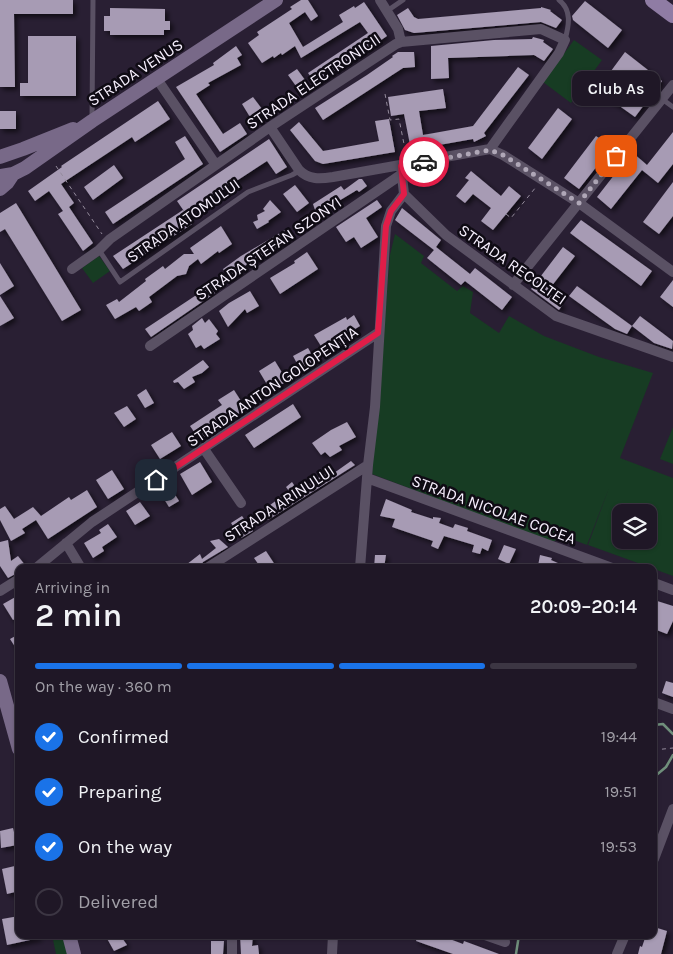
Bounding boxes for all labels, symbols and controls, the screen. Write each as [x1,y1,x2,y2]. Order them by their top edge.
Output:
street label: STRADA ELECTRONICII [243,29,384,133]
street label: STRADA VENUS [84,35,186,110]
callout: Club As [572,71,660,106]
text: Club As [588,79,644,98]
pin [595,135,637,177]
courier [399,137,449,187]
icon: bag [602,142,630,170]
icon: car [410,148,438,176]
street label: STRADA ATOMULUI [123,174,243,266]
street label: STRADA ȘTEFAN SZONYI [192,192,345,304]
street label: STRADA RECOLTEI [455,220,570,309]
street label: STRADA ANTON GOLOPENȚIA [183,322,361,451]
pin [135,459,177,501]
street label: STRADA ARINULUI [221,461,338,546]
icon: home [142,466,170,494]
street label: STRADA NICOLAE COCEA [409,471,579,548]
map controls [612,504,657,549]
button: layers [612,504,657,549]
text: Arriving in [35,578,110,597]
text: 20:09–20:14 [530,596,637,618]
text: 2 min [35,597,122,634]
text: On the way · 360 m [35,677,172,696]
icon: check [35,723,63,751]
text: Confirmed [78,726,169,748]
text: 19:44 [601,727,637,746]
icon: check [35,778,63,806]
text: Preparing [78,781,161,803]
text: 19:51 [604,782,637,801]
icon: check [35,833,63,861]
text: On the way [78,836,172,858]
text: 19:53 [600,837,637,856]
text: Delivered [78,891,158,913]

